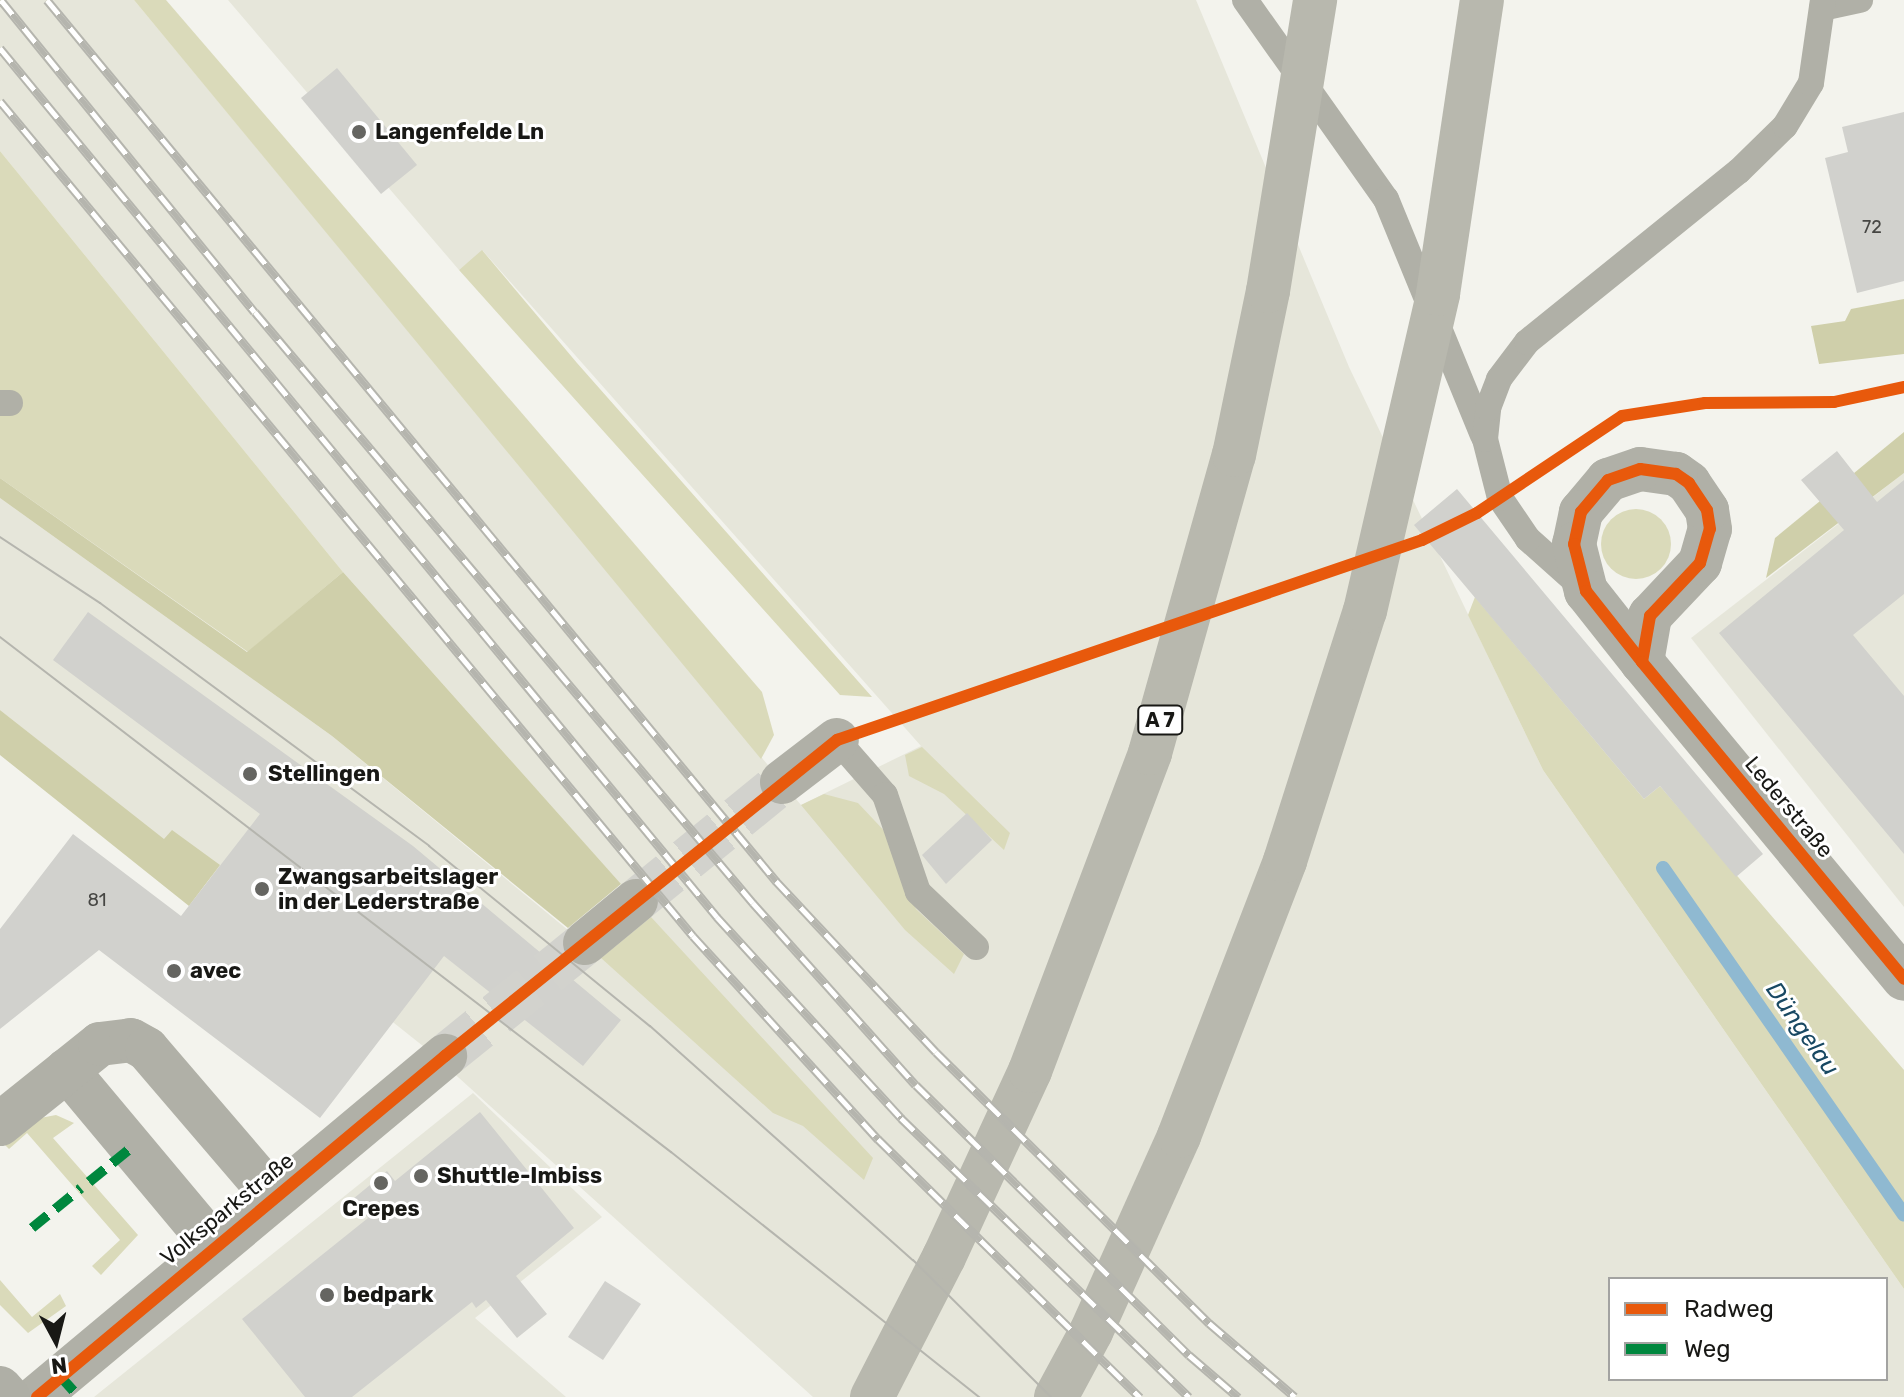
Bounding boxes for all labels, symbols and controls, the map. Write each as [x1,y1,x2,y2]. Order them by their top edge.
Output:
place label: Langenfelde Ln [375,119,544,145]
marker: Langenfelde Ln [350,123,368,141]
house number: 72 [1862,216,1882,238]
road number: A 7 [1136,704,1184,736]
street label: Lederstraße [1739,751,1839,863]
place label: Stellingen [268,761,380,787]
marker: Stellingen [239,763,261,785]
place label: Zwangsarbeitslager in der Lederstraße [278,863,498,914]
marker: Zwangsarbeitslager in der Lederstraße [253,880,271,898]
house number: 81 [87,889,107,911]
place label: avec [190,958,241,984]
marker: avec [165,962,183,980]
water label: Düngelau [1759,977,1845,1081]
street label: Volksparkstraße [155,1147,299,1271]
place label: Shuttle-Imbiss [437,1163,602,1189]
marker: Shuttle-Imbiss [412,1167,430,1185]
marker: Crepes [372,1174,390,1192]
place label: Crepes [342,1196,420,1222]
legend [1608,1277,1888,1381]
place label: bedpark [343,1282,434,1308]
marker: bedpark [318,1286,336,1304]
text: Radweg [1684,1295,1774,1323]
north arrow [16,1301,96,1381]
text: Weg [1684,1335,1731,1363]
text: N [49,1351,68,1380]

